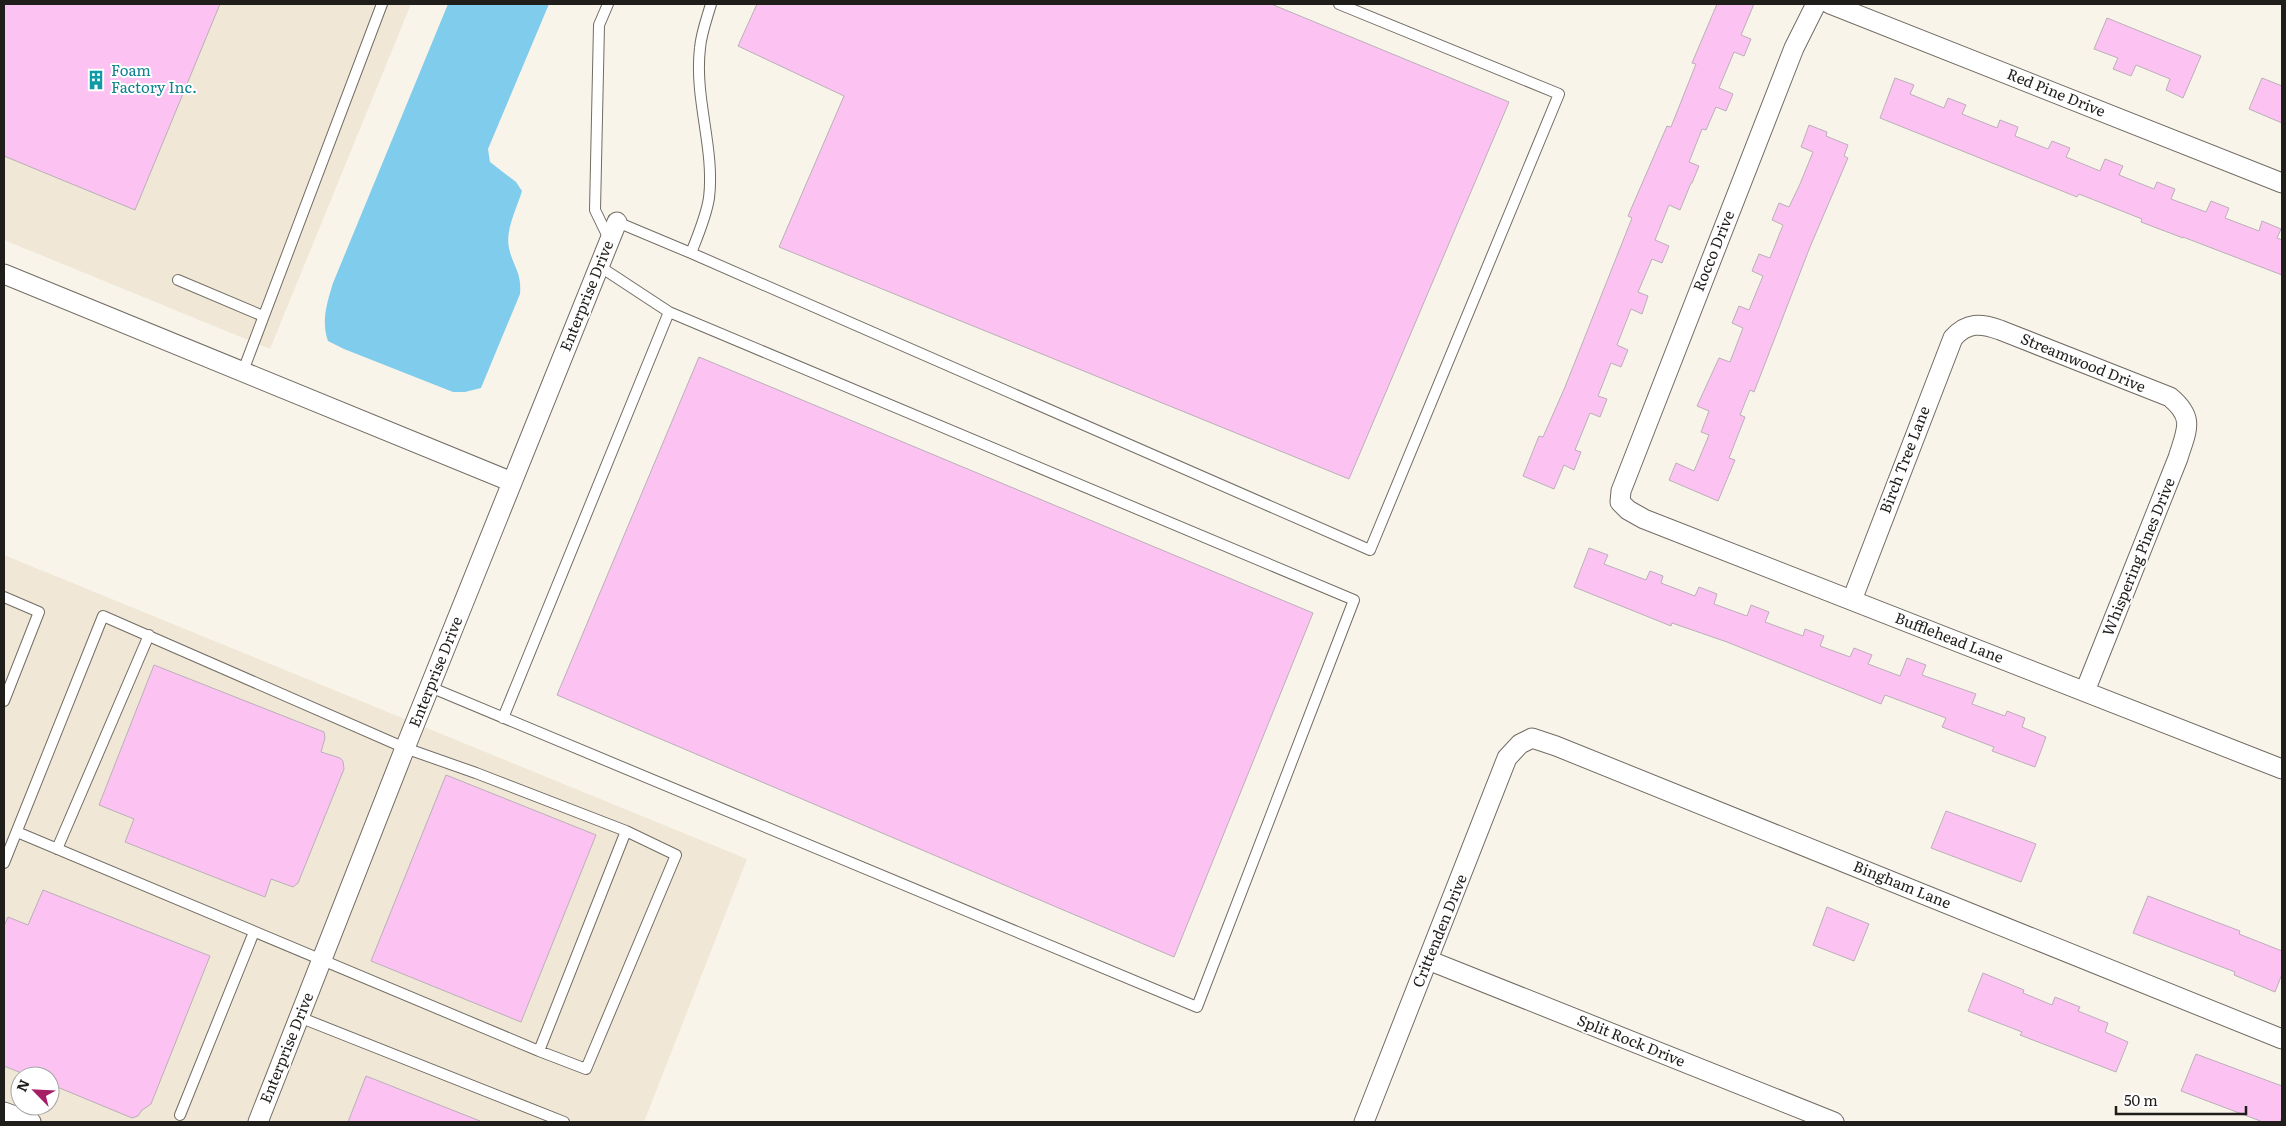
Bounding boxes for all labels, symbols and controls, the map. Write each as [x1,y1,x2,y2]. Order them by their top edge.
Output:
place label: Foam Factory Inc. [111,58,197,98]
street label: Red Pine Drive [2004,61,2109,122]
building icon: Foam Factory Inc. [85,69,107,91]
street label: Rocco Drive [1686,206,1739,294]
street label: Enterprise Drive [553,236,618,354]
street label: Streamwood Drive [2018,326,2150,397]
street label: Birch Tree Lane [1873,402,1935,517]
street label: Whispering Pines Drive [2095,474,2180,639]
street label: Bufflehead Lane [1892,605,2007,668]
street label: Enterprise Drive [402,612,467,730]
street label: Bingham Lane [1850,854,1955,914]
street label: Crittenden Drive [1405,870,1472,991]
street label: Enterprise Drive [253,988,318,1106]
street label: Split Rock Drive [1574,1007,1689,1072]
north arrow [10,1066,60,1116]
text: N [11,1076,34,1095]
scale bar [2116,1084,2246,1116]
text: 50 m [2124,1088,2158,1111]

